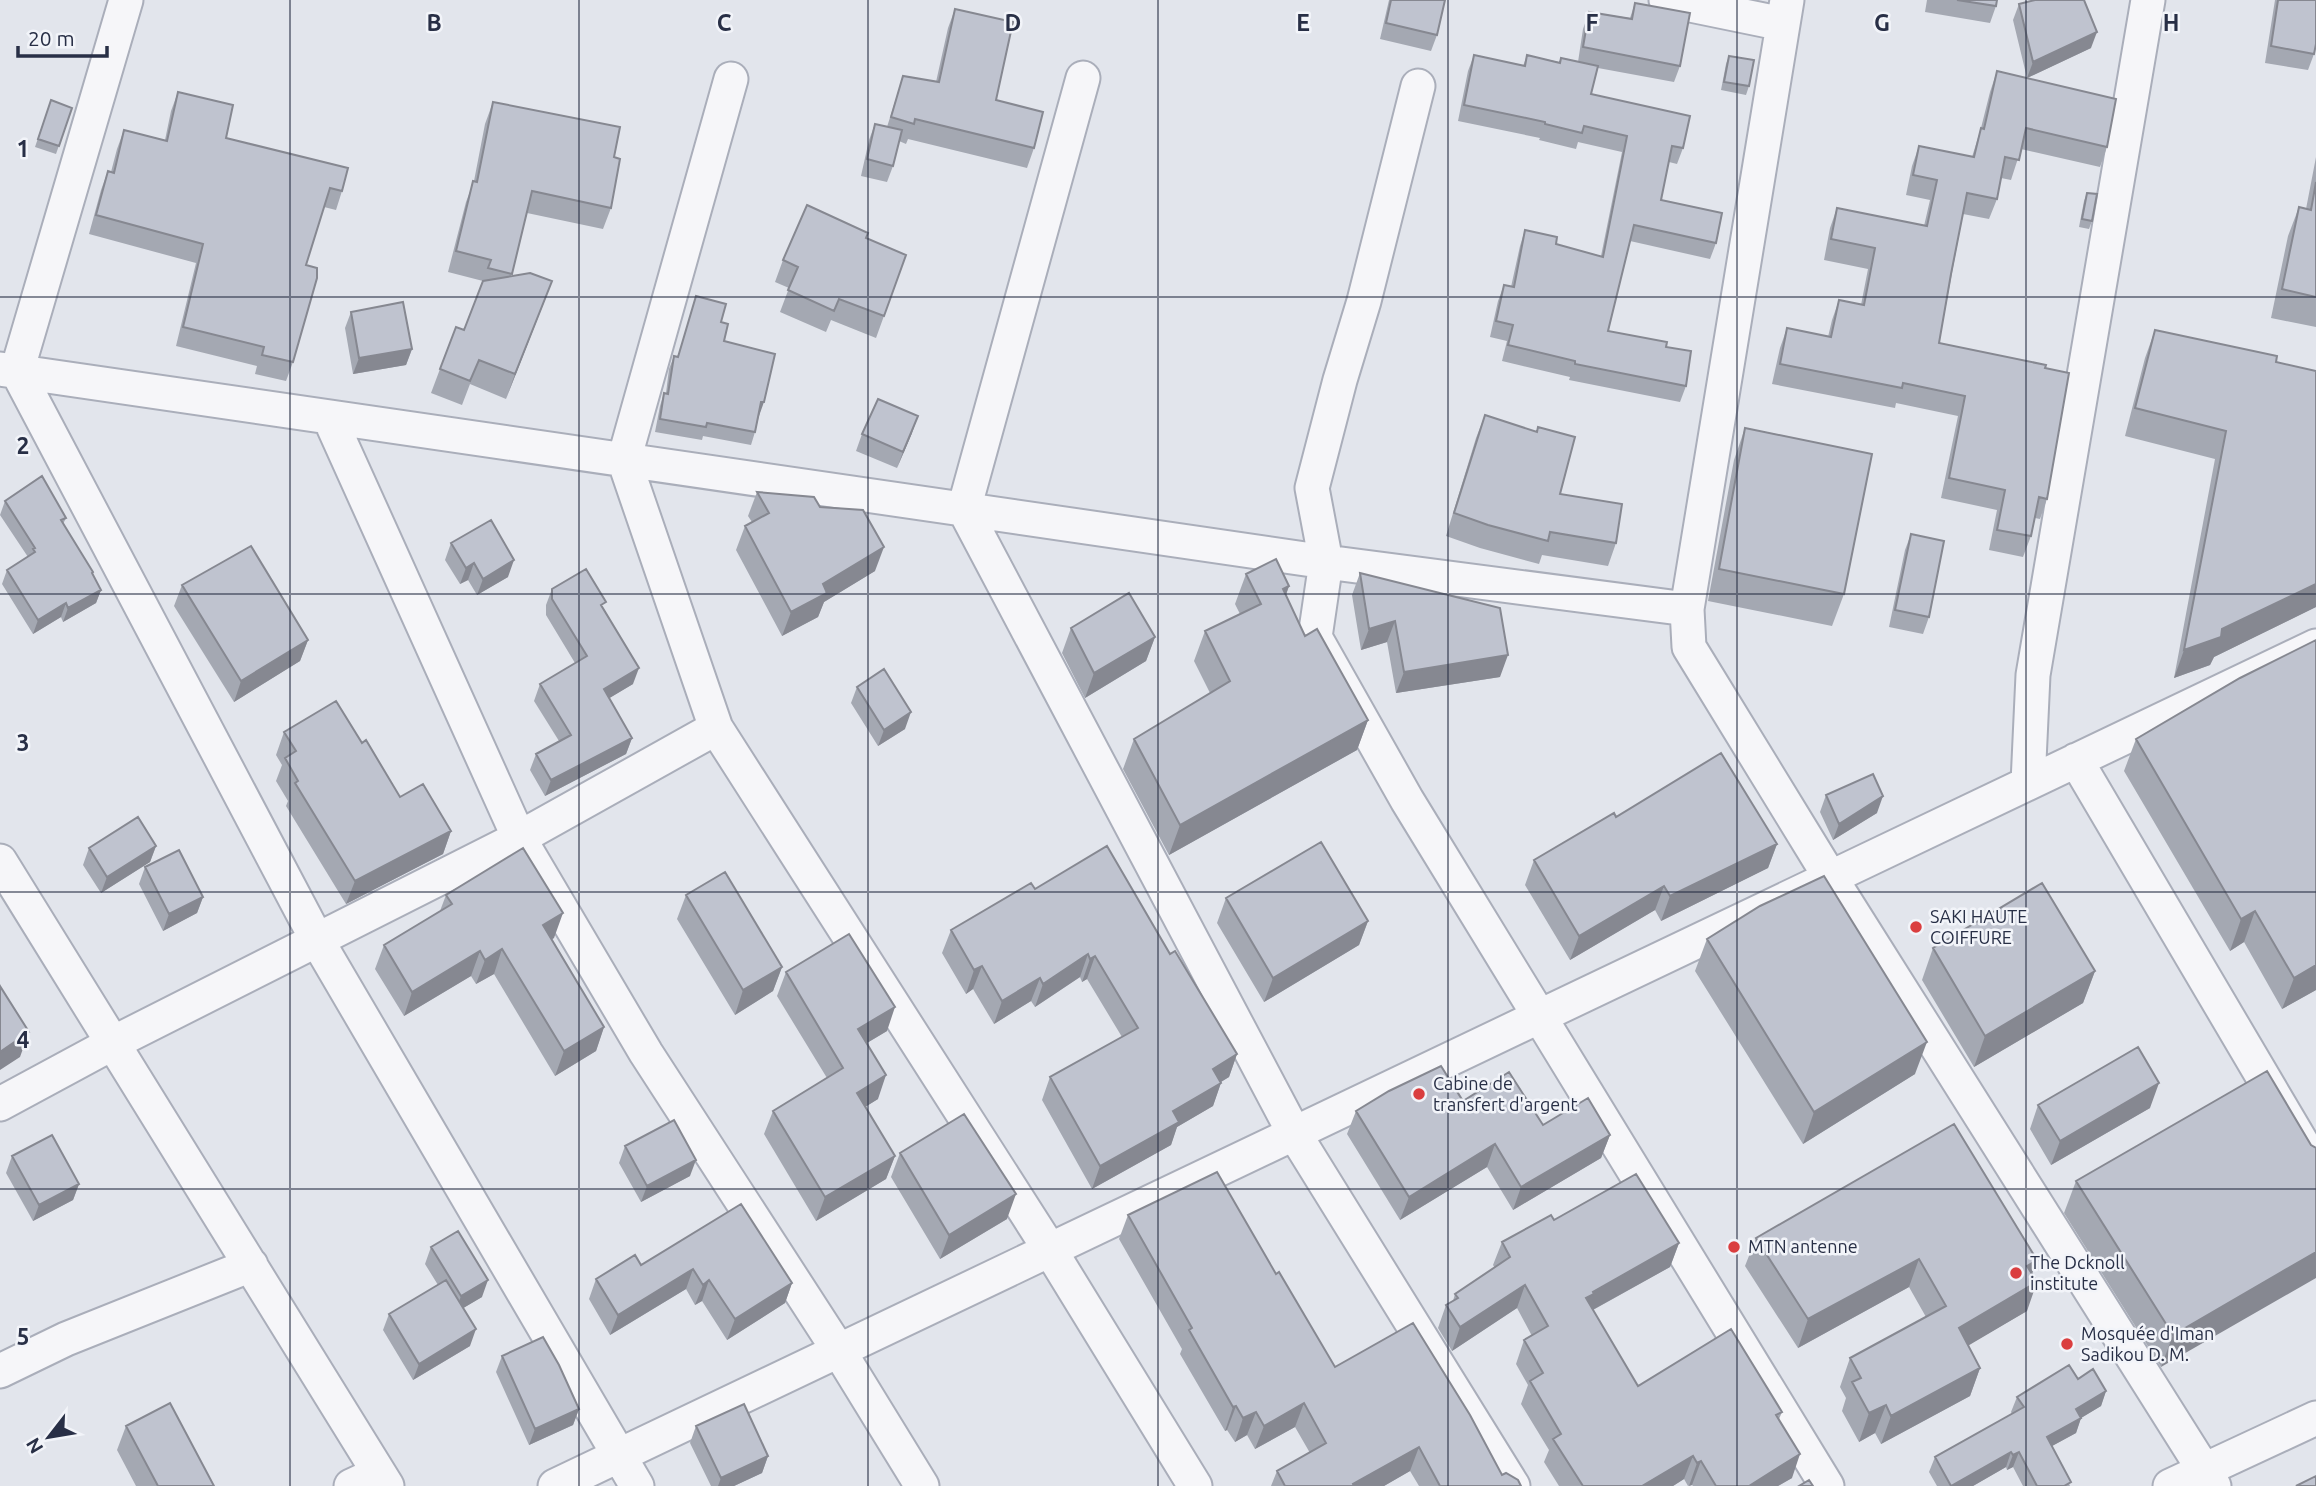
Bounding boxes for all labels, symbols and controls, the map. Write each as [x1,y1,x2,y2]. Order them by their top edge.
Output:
text: B [426,10,442,35]
text: C [717,10,732,35]
text: D [1005,10,1021,35]
text: E [1296,10,1310,35]
text: F [1586,10,1599,35]
text: G [1874,10,1890,35]
text: H [2163,10,2179,35]
scale bar [18,14,107,58]
text: 20 m [28,26,75,50]
text: 1 [17,136,29,161]
text: 2 [17,433,29,458]
text: 3 [17,730,29,755]
place label: SAKI HAUTE COIFFURE [1930,906,2027,947]
marker: SAKI HAUTE COIFFURE [1908,919,1924,935]
text: 4 [17,1027,30,1052]
place label: Cabine de transfert d'argent [1433,1073,1578,1114]
marker: Cabine de transfert d'argent [1411,1086,1427,1102]
place label: MTN antenne [1748,1236,1858,1256]
marker: MTN antenne [1726,1239,1742,1255]
place label: The Dcknoll institute [2030,1252,2125,1293]
marker: The Dcknoll institute [2008,1265,2024,1281]
place label: Mosquée d'Iman Sadikou D. M. [2081,1323,2214,1364]
text: 5 [17,1324,29,1349]
marker: Mosquée d'Iman Sadikou D. M. [2059,1336,2075,1352]
north arrow [14,1402,84,1472]
text: N [21,1434,48,1458]

